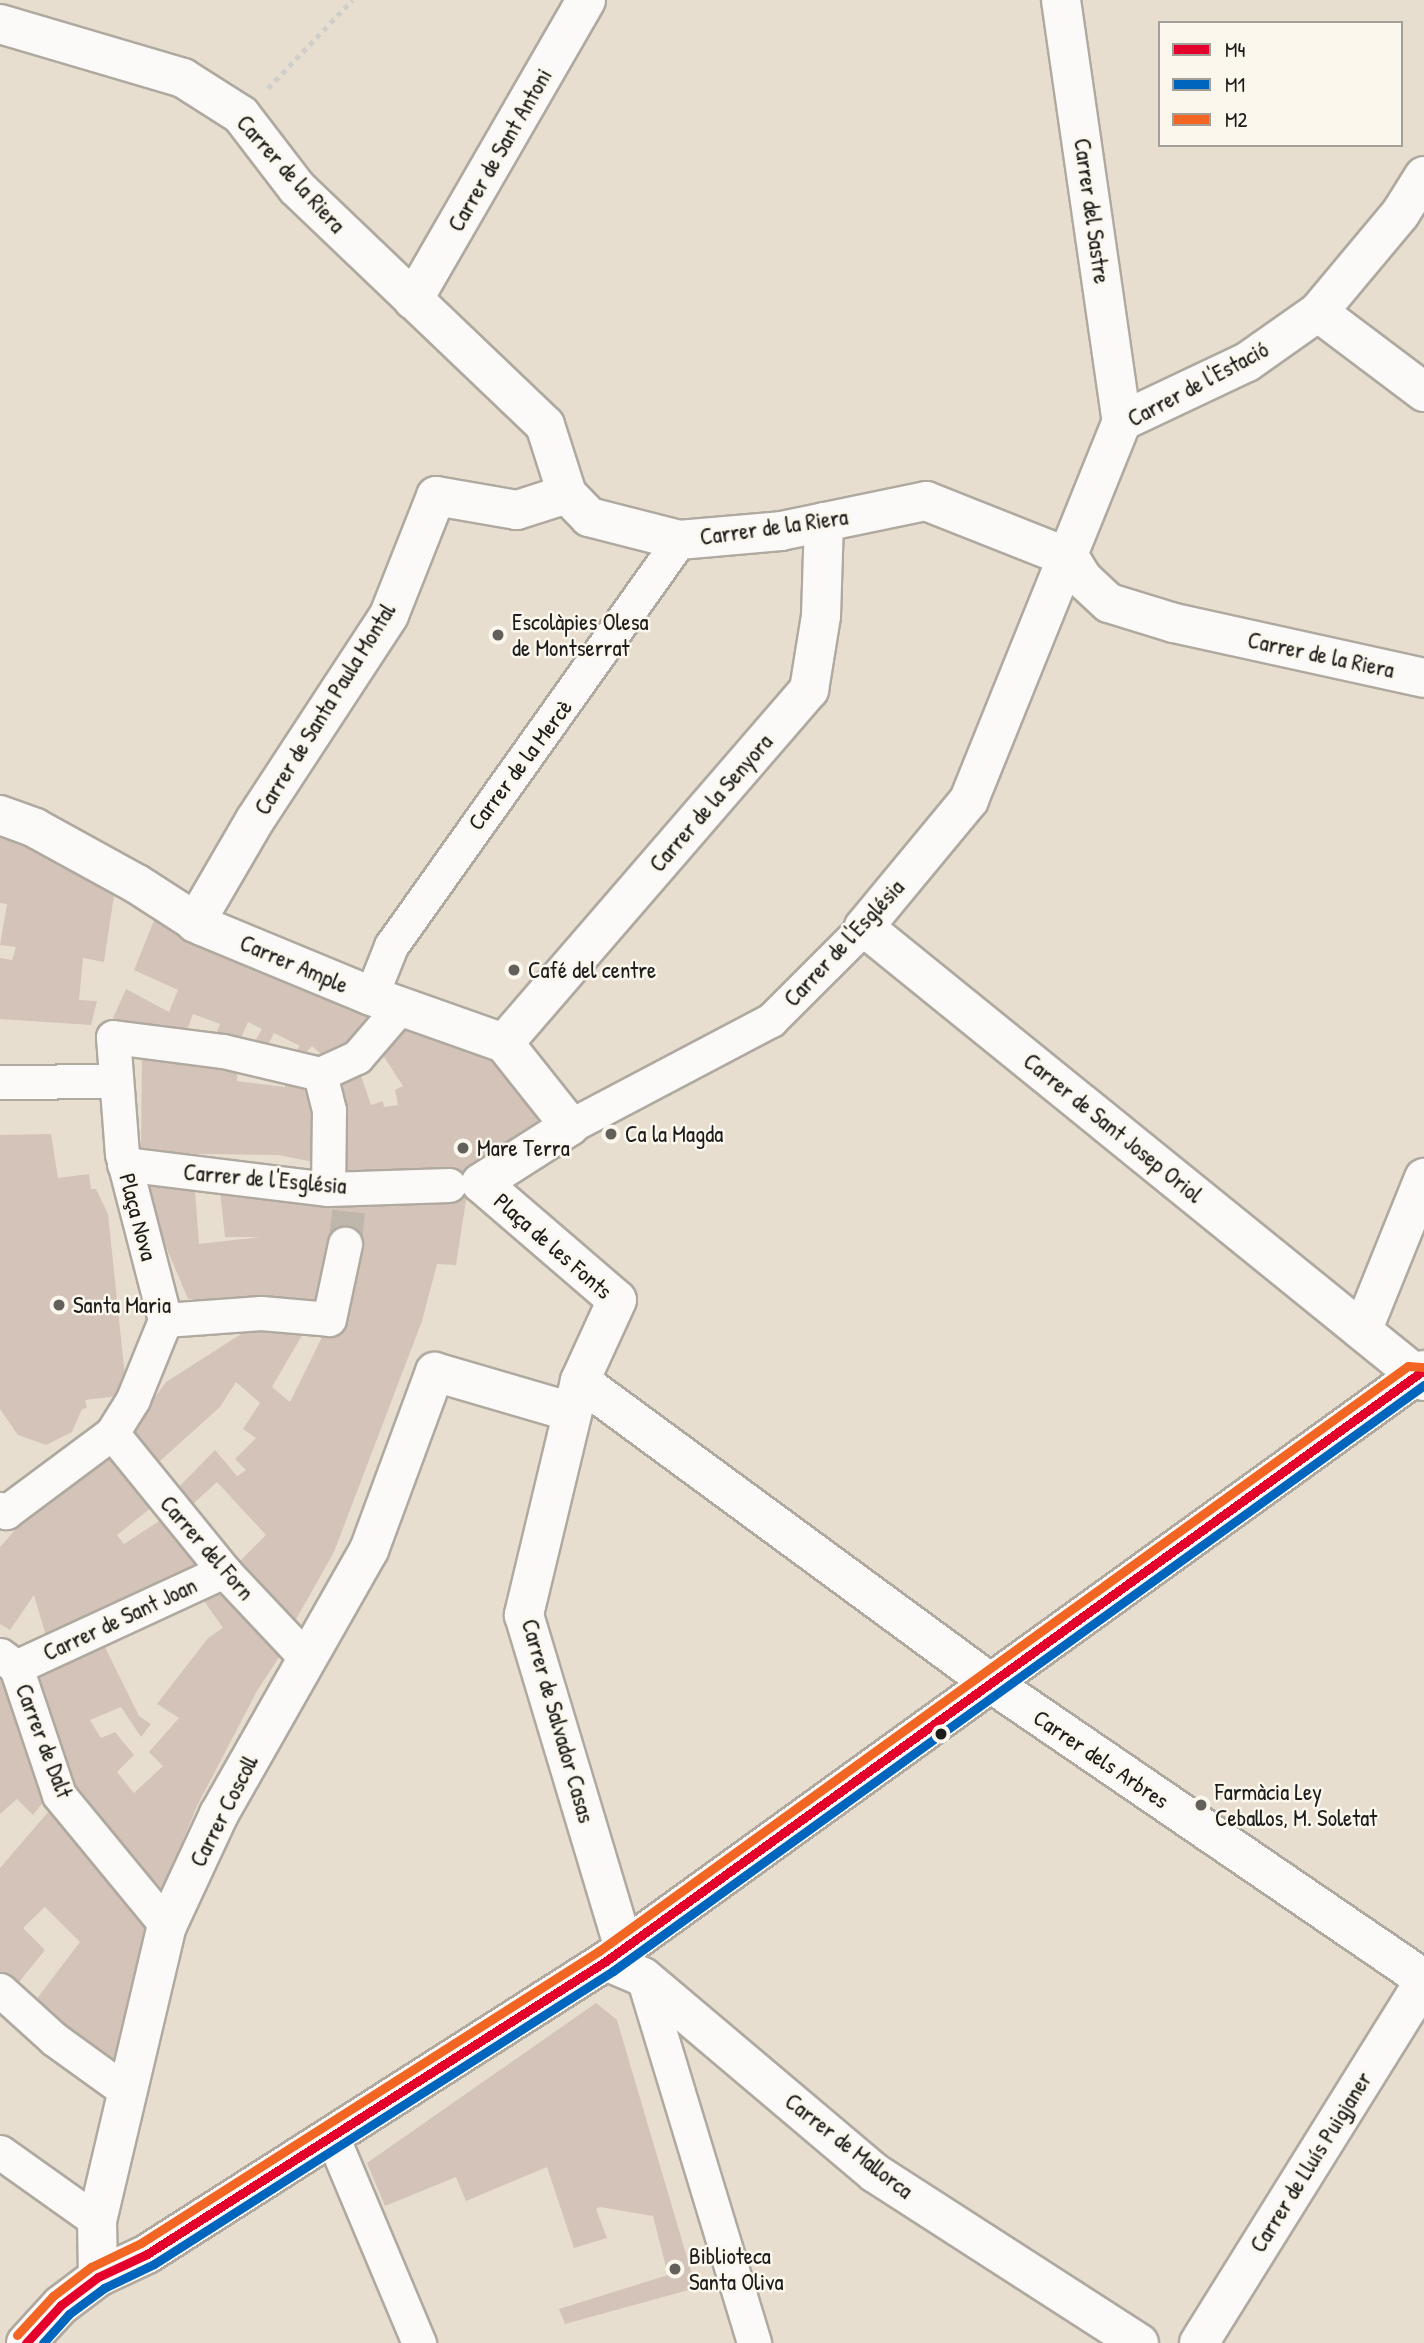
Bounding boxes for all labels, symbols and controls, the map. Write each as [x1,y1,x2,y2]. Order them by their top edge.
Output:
legend [1158,21,1403,147]
text: M4 [1225,35,1245,64]
street label: Carrer de Sant Antoni [442,64,558,236]
text: M1 [1225,70,1245,99]
text: M2 [1225,105,1247,134]
street label: Carrer de la Riera [231,109,351,239]
street label: Carrer del Sastre [1068,137,1116,285]
street label: Carrer de l'Estació [1123,335,1273,433]
street label: Carrer de la Riera [698,503,850,551]
street label: Carrer de Santa Paula Montal [249,598,401,820]
place label: Escolàpies Olesa de Montserrat [512,608,649,662]
street label: Carrer de la Riera [1245,626,1397,684]
marker: Escolàpies Olesa de Montserrat [490,627,506,643]
street label: Carrer de la Mercè [462,694,578,836]
street label: Carrer de la Senyora [644,728,778,878]
street label: Carrer de l'Església [778,874,910,1012]
street label: Carrer Ample [236,929,352,999]
place label: Café del centre [528,956,656,984]
marker: Café del centre [506,962,522,978]
street label: Carrer de Sant Josep Oriol [1018,1047,1208,1209]
place label: Ca la Magda [625,1120,723,1148]
marker: Ca la Magda [603,1126,619,1142]
place label: Mare Terra [477,1134,570,1162]
marker: Mare Terra [455,1140,471,1156]
street label: Carrer de l'Església [182,1158,348,1200]
street label: Plaça Nova [113,1170,163,1264]
street label: Plaça de les Fonts [488,1187,618,1305]
place label: Santa Maria [73,1291,171,1319]
marker: Santa Maria [51,1297,67,1313]
street label: Carrer del Forn [154,1490,260,1606]
street label: Carrer de Sant Joan [39,1571,201,1667]
street label: Carrer de Salvador Casas [516,1616,600,1826]
street label: Carrer de Dalt [10,1680,78,1802]
street label: Carrer dels Arbres [1028,1704,1174,1814]
unlabelled marker [934,1727,948,1741]
street label: Carrer Coscoll [184,1751,264,1871]
place label: Farmàcia Ley Ceballos, M. Soletat [1215,1778,1377,1832]
marker: Farmàcia Ley Ceballos, M. Soletat [1193,1797,1209,1813]
street label: Carrer de Lluís Puigjaner [1244,2067,1378,2257]
street label: Carrer de Mallorca [780,2087,918,2205]
place label: Biblioteca Santa Oliva [689,2242,783,2296]
marker: Biblioteca Santa Oliva [667,2261,683,2277]

